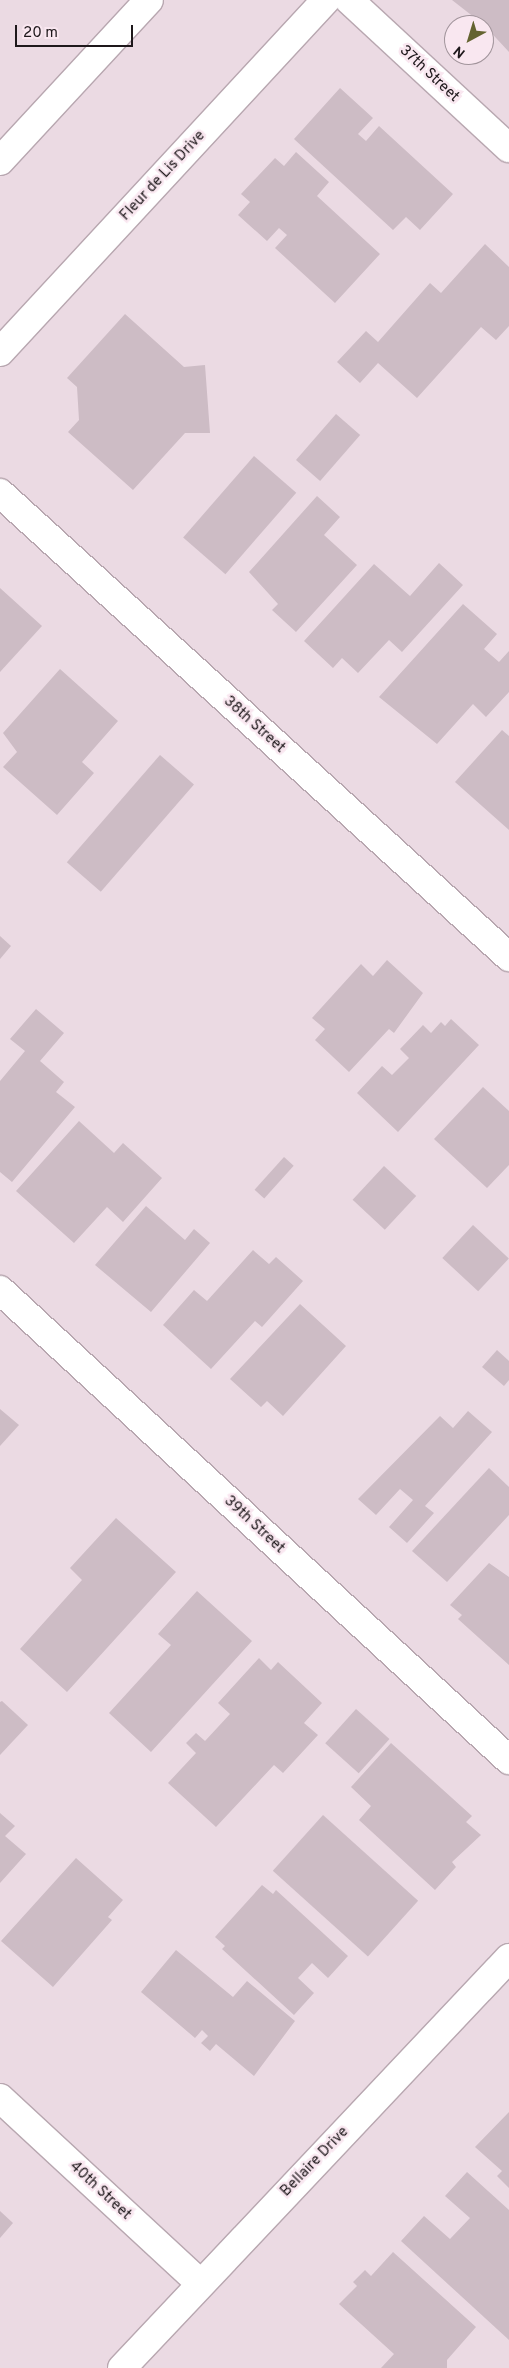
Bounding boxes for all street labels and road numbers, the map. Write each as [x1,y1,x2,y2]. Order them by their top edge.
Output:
street label: 37th Street [395,42,463,106]
street label: Fleur de Lis Drive [117,127,209,225]
street label: 38th Street [220,693,288,757]
street label: 39th Street [220,1492,288,1558]
street label: Bellaire Drive [277,2123,353,2201]
street label: 40th Street [65,2158,135,2224]

